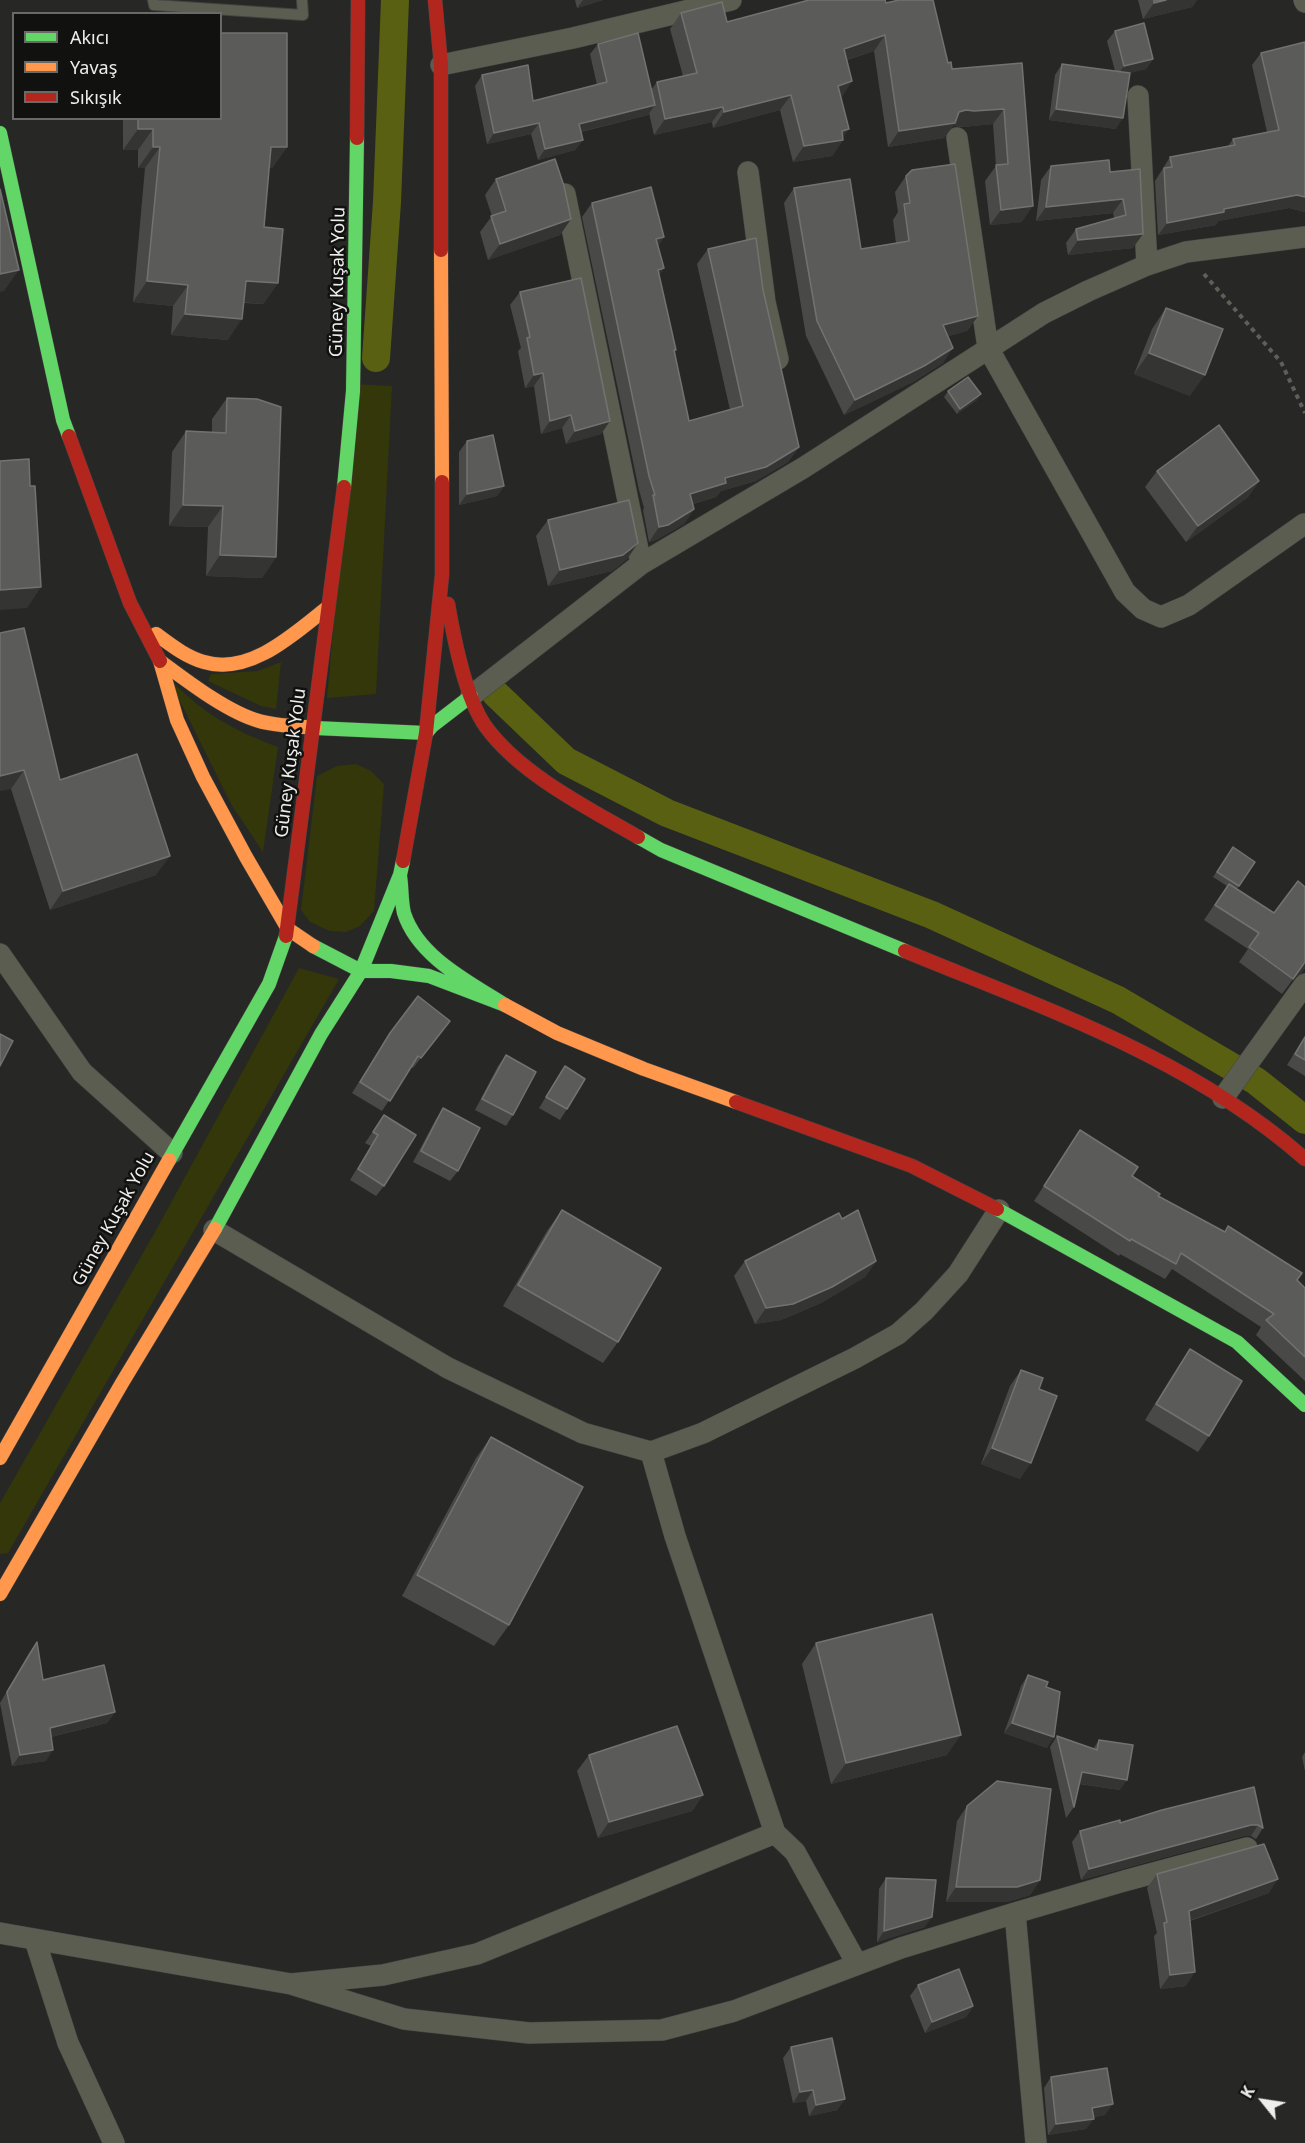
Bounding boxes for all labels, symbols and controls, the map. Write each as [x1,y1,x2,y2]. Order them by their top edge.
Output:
legend [12,12,222,120]
text: Akıcı [70,25,109,49]
text: Yavaş [70,55,117,79]
text: Sıkışık [70,85,122,109]
street label: Güney Kuşak Yolu [326,207,350,357]
street label: Güney Kuşak Yolu [271,687,311,839]
street label: Güney Kuşak Yolu [68,1148,160,1290]
north arrow [1233,2071,1293,2131]
text: K [1235,2082,1260,2102]

